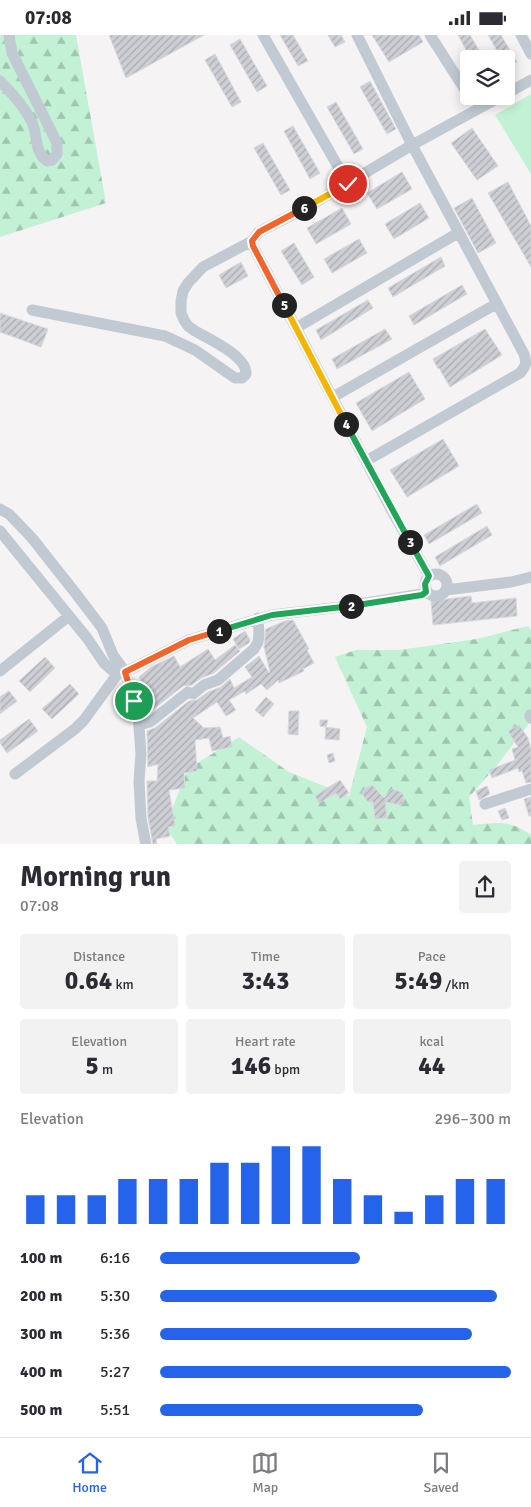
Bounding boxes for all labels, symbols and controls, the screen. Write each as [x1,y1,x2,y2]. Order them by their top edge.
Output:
text: 07:08 [25,6,72,30]
map controls [460,50,515,105]
button: layers [460,50,515,105]
pin [327,163,369,205]
icon: check [334,170,362,198]
pin: 6 [292,195,316,221]
text: 6 [301,200,308,217]
pin: 5 [272,293,296,317]
text: 5 [281,297,288,314]
pin: 4 [334,411,358,437]
text: 4 [343,416,350,433]
pin: 3 [398,529,422,555]
text: 3 [407,534,414,551]
pin: 2 [338,593,364,619]
text: 2 [348,598,355,615]
pin: 1 [206,619,232,643]
text: 1 [216,623,223,640]
pin [113,680,155,722]
icon: arrive [120,687,148,715]
text: Morning run [20,860,171,894]
button: share [459,861,511,913]
text: 07:08 [20,896,59,916]
text: Distance [73,948,125,965]
text: Time [251,948,280,965]
text: Pace [418,948,446,965]
text: 0.64 [65,965,112,996]
text: 3:43 [242,965,289,996]
text: 5:49 [394,965,442,996]
text: km [112,976,134,993]
text: /km [442,976,469,993]
text: Elevation [71,1033,127,1050]
text: Heart rate [235,1033,296,1050]
text: kcal [420,1033,444,1050]
text: 5 [85,1050,99,1081]
text: 146 [231,1050,271,1081]
text: 44 [418,1050,445,1081]
text: m [99,1061,113,1078]
text: bpm [271,1061,300,1078]
text: Elevation [20,1109,84,1129]
text: 296–300 m [434,1109,511,1129]
text: 100 m [20,1248,62,1268]
text: 6:16 [100,1248,130,1268]
text: 200 m [20,1286,62,1306]
text: 5:30 [100,1286,130,1306]
text: 300 m [20,1324,62,1344]
text: 5:36 [100,1324,130,1344]
text: 400 m [20,1362,62,1382]
text: 5:27 [100,1362,130,1382]
text: 500 m [20,1400,62,1420]
text: 5:51 [100,1400,130,1420]
tab: Home [72,1449,107,1496]
tab: Map [251,1449,279,1496]
tab: Saved [424,1449,459,1496]

